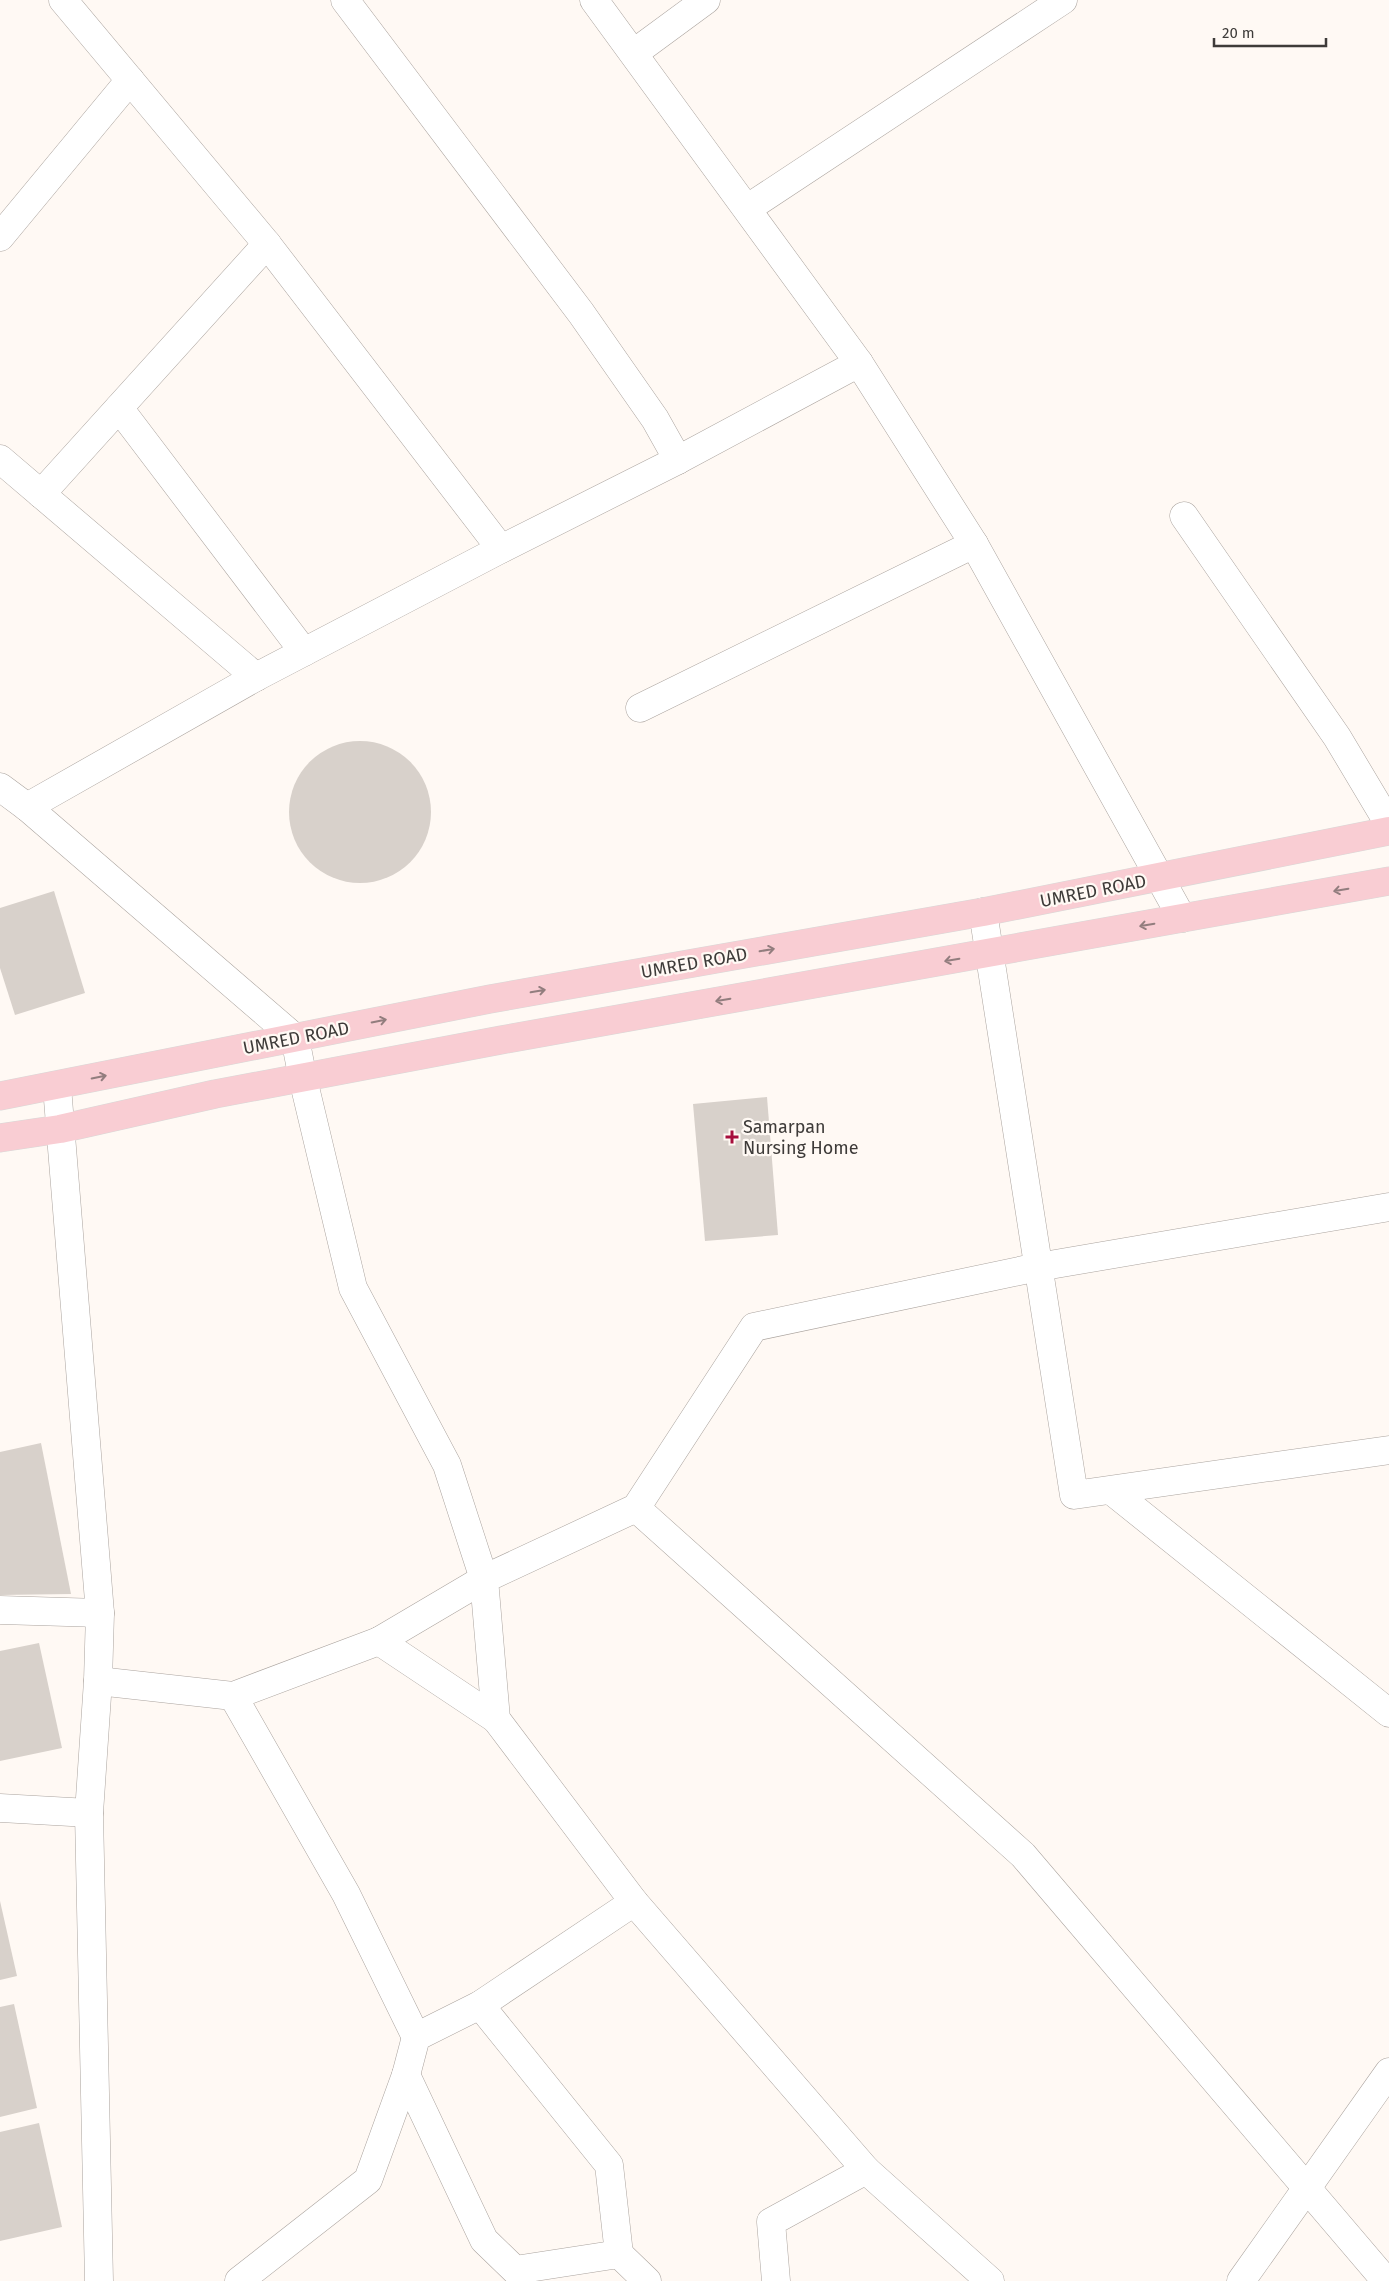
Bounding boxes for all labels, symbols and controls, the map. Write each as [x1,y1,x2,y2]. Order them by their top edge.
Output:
scale bar [1214,15,1326,47]
text: 20 m [1222,24,1255,42]
street label: UMRED ROAD [1038,870,1148,912]
one-way arrow [1334,886,1350,896]
one-way arrow [1139,920,1155,930]
street label: UMRED ROAD [639,943,749,983]
one-way arrow [759,945,775,955]
one-way arrow [945,955,961,965]
one-way arrow [530,985,546,995]
one-way arrow [716,996,732,1006]
one-way arrow [370,1016,386,1026]
street label: UMRED ROAD [241,1017,351,1059]
one-way arrow [91,1072,107,1081]
place label: Samarpan Nursing Home [743,1116,859,1159]
marker: Samarpan Nursing Home [725,1130,739,1144]

